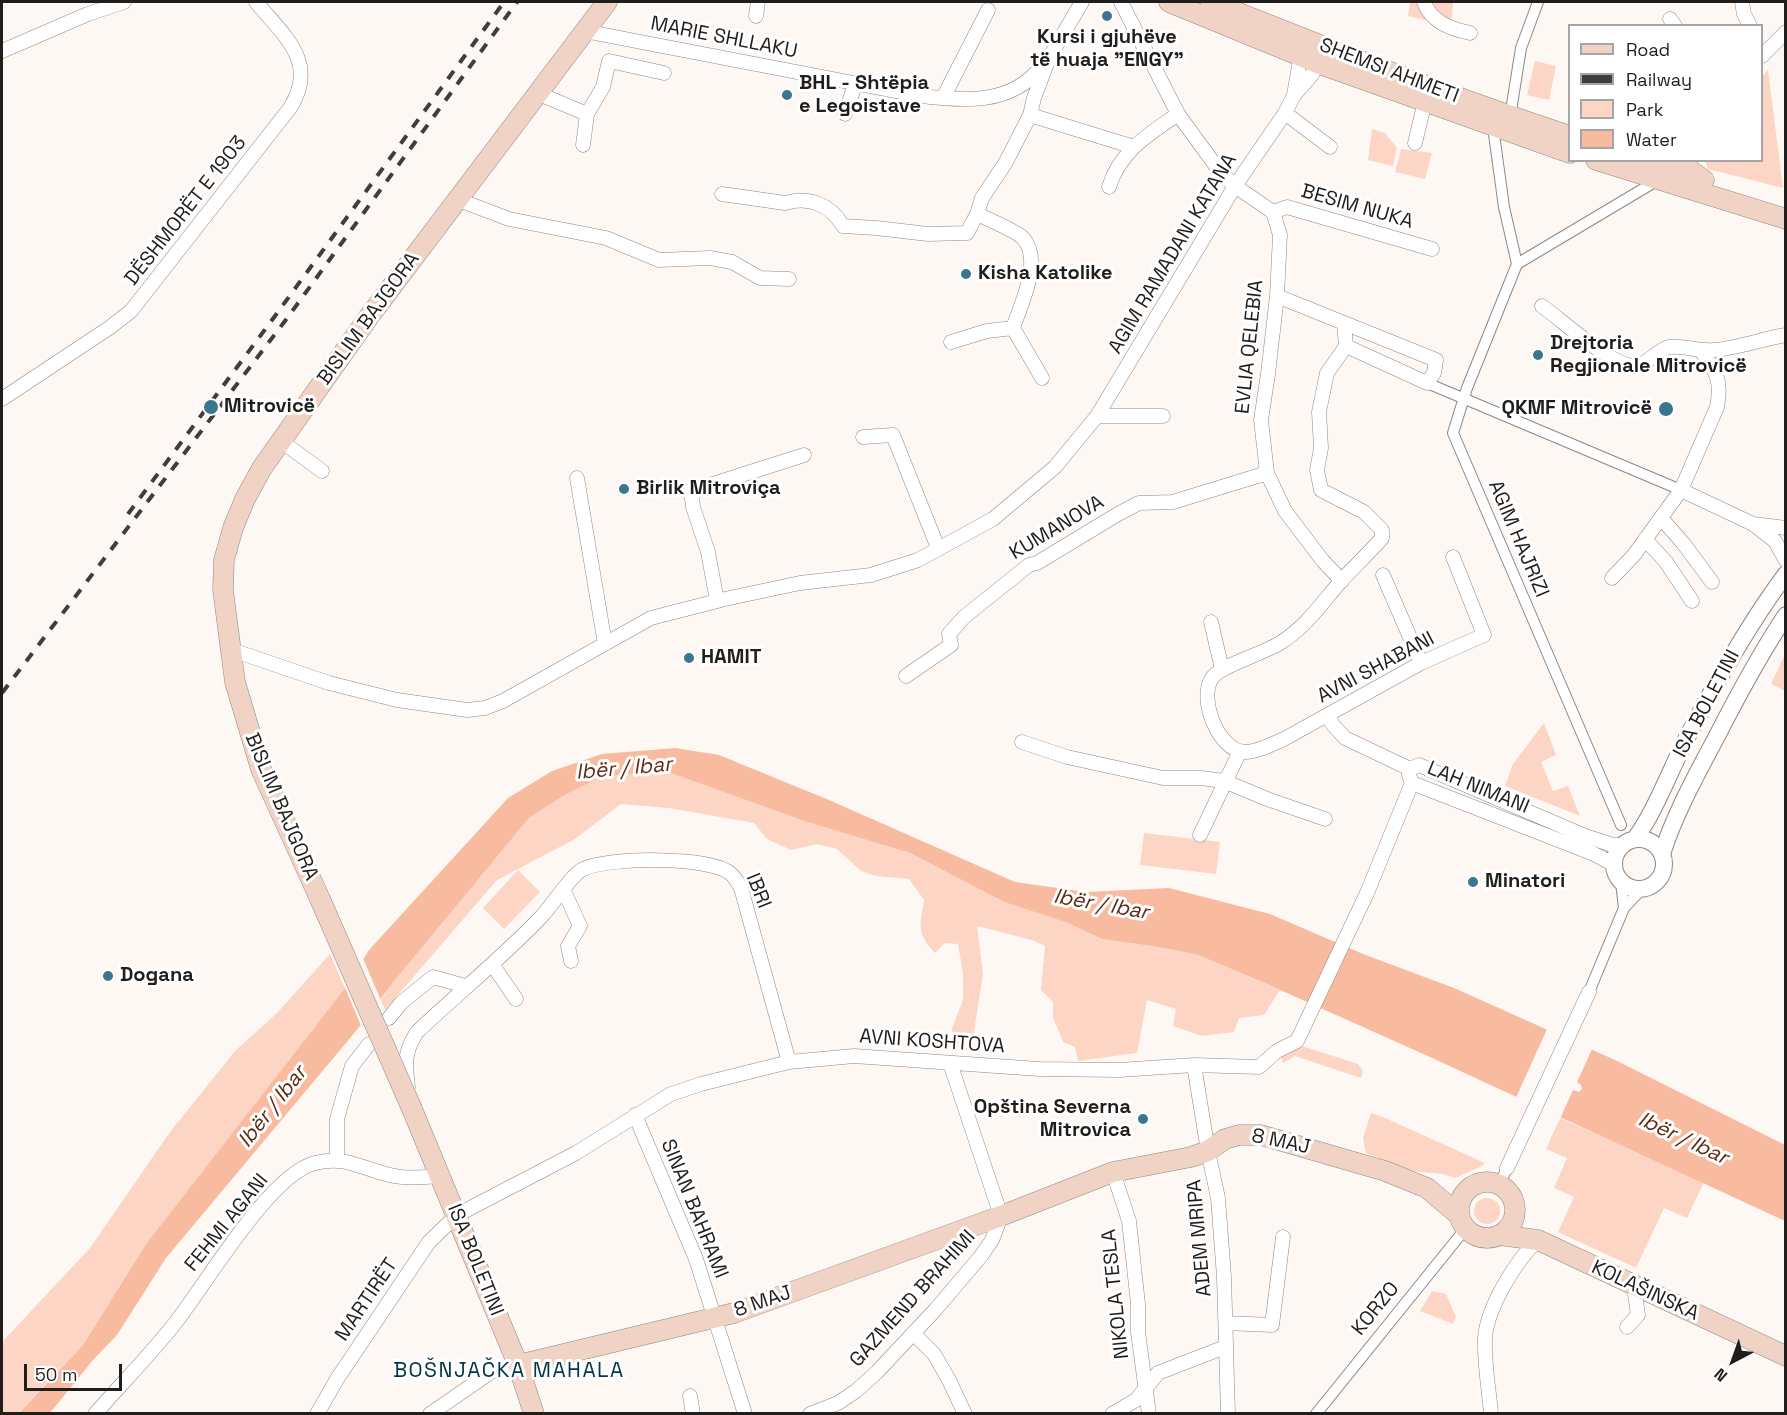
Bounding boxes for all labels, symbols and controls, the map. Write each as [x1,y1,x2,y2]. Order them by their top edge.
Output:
marker: Kursi i gjuhëve të huaja "ENGY" [1100,9,1114,23]
street label: MARIE SHLLAKU [649,12,799,64]
legend [1568,24,1763,162]
place label: Kursi i gjuhëve të huaja "ENGY" [1030,26,1184,73]
street label: SHEMSI AHMETI [1316,33,1462,109]
text: Road [1626,38,1670,61]
text: Railway [1626,68,1692,91]
place label: BHL - Shtëpia e Legoistave [799,72,929,119]
marker: BHL - Shtëpia e Legoistave [780,88,794,102]
text: Park [1626,98,1663,121]
text: Water [1626,128,1677,151]
street label: DËSHMORËT E 1903 [120,131,252,291]
street label: AGIM RAMADANI KATANA [1104,150,1242,358]
street label: BESIM NUKA [1298,180,1416,234]
street label: BISLIM BAJGORA [313,248,425,390]
place label: Kisha Katolike [978,262,1112,286]
marker: Kisha Katolike [959,267,973,281]
street label: EVLIA QELEBIA [1231,279,1269,415]
place label: Drejtoria Regjionale Mitrovicë [1550,332,1747,379]
marker: Drejtoria Regjionale Mitrovicë [1531,348,1545,362]
place label: Mitrovicë [224,395,315,419]
place label: QKMF Mitrovicë [1501,397,1652,421]
marker: Mitrovicë [202,398,220,416]
marker: QKMF Mitrovicë [1657,400,1675,418]
place label: Birlik Mitroviça [636,477,781,501]
street label: AGIM HAJRIZI [1483,477,1553,601]
marker: Birlik Mitroviça [617,482,631,496]
street label: KUMANOVA [1006,490,1108,566]
street label: AVNI SHABANI [1313,627,1439,709]
place label: HAMIT [701,646,761,670]
street label: ISA BOLETINI [1669,646,1745,762]
marker: HAMIT [682,651,696,665]
street label: BISLIM BAJGORA [239,730,323,884]
water label: Ibër / Ibar [575,752,673,786]
street label: LAH NIMANI [1423,757,1533,819]
street label: IBRI [740,870,776,912]
place label: Minatori [1485,870,1565,894]
marker: Minatori [1466,875,1480,889]
water label: Ibër / Ibar [1051,884,1151,926]
place label: Dogana [120,964,194,988]
marker: Dogana [101,969,115,983]
street label: AVNI KOSHTOVA [858,1025,1006,1059]
water label: Ibër / Ibar [233,1061,313,1153]
place label: Opština Severna Mitrovica [974,1096,1131,1143]
water label: Ibër / Ibar [1634,1107,1732,1171]
marker: Opština Severna Mitrovica [1136,1112,1150,1126]
street label: 8 MAJ [1249,1124,1313,1160]
street label: SINAN BAHRAMI [655,1136,733,1282]
street label: FEHMI AGANI [180,1169,274,1277]
street label: ADEM MRIPA [1183,1178,1217,1298]
street label: ISA BOLETINI [442,1201,508,1319]
street label: GAZMEND BRAHIMI [845,1225,981,1373]
street label: NIKOLA TESLA [1097,1228,1135,1360]
street label: MARTIRËT [331,1254,403,1346]
street label: KOLAŠINSKA [1587,1256,1703,1326]
street label: KORZO [1347,1277,1405,1341]
street label: 8 MAJ [731,1281,795,1323]
north arrow [1703,1331,1763,1391]
scale bar [27,1352,124,1390]
district label: BOŠNJAČKA MAHALA [393,1358,625,1384]
text: 50 m [35,1363,77,1386]
text: N [1710,1364,1732,1386]

